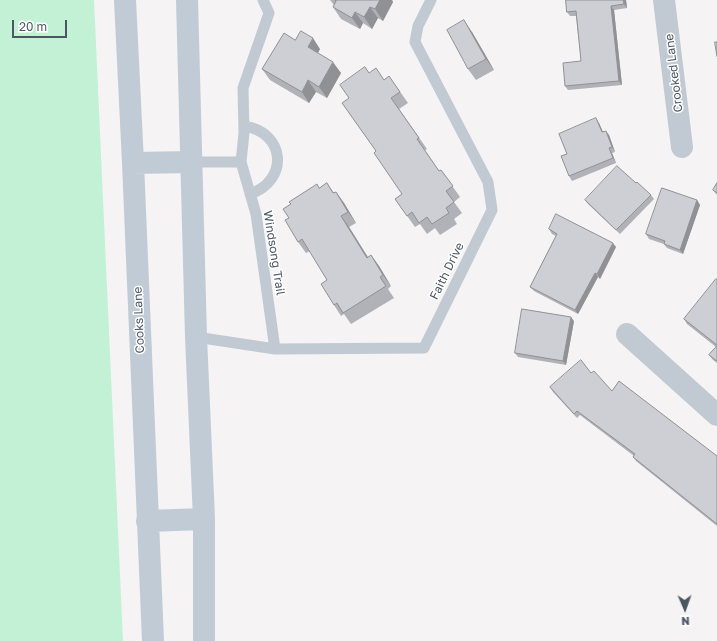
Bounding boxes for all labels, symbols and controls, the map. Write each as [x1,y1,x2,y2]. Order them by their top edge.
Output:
scale bar [14,12,69,38]
text: 20 m [19,19,47,34]
street label: Crooked Lane [662,33,686,113]
street label: Windsong Trail [260,210,288,296]
street label: Faith Drive [427,240,467,302]
street label: Cooks Lane [131,286,147,354]
north arrow [665,589,705,629]
text: N [681,615,690,628]

